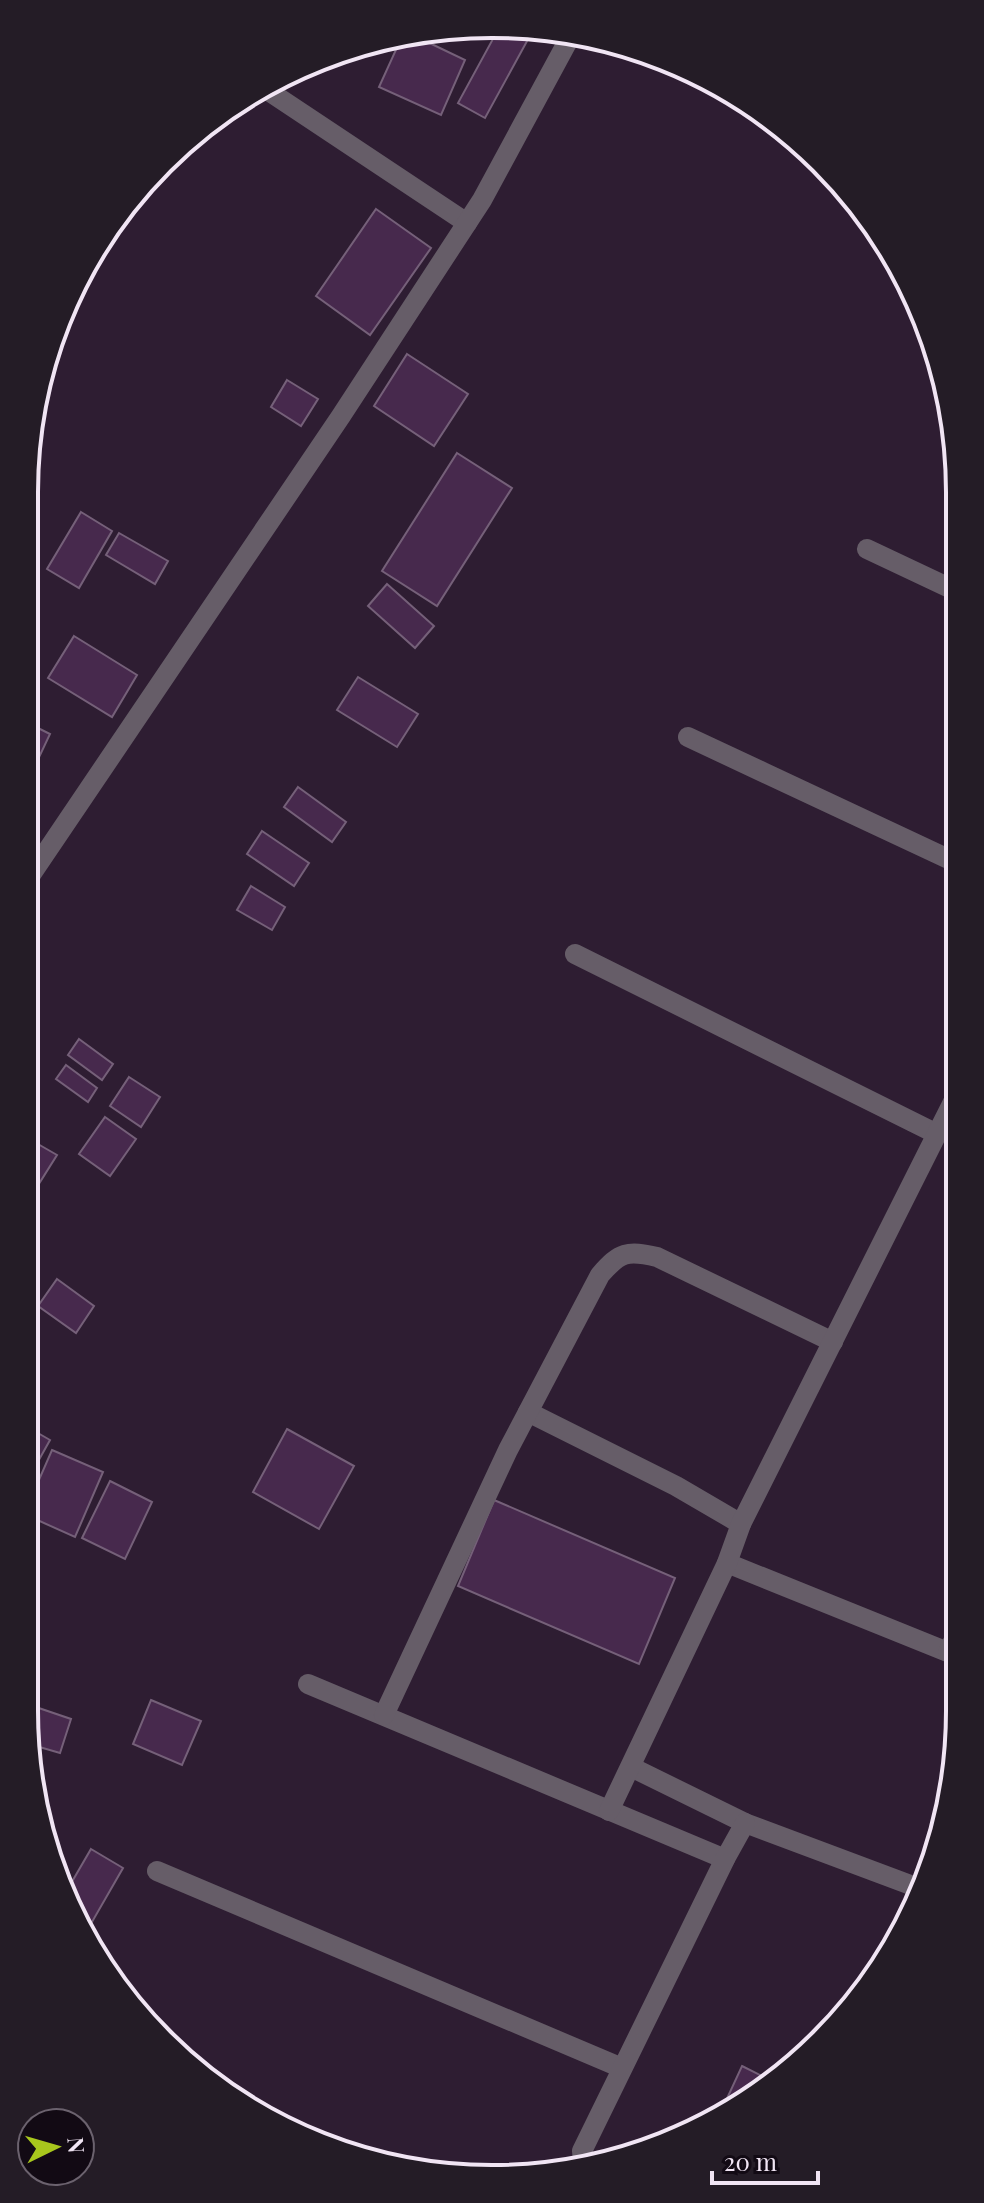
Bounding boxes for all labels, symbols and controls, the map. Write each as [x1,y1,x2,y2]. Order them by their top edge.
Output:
north arrow [16,2107,96,2187]
scale bar [712,2135,818,2185]
text: N [61,2136,93,2155]
text: 20 m [724,2145,777,2177]

